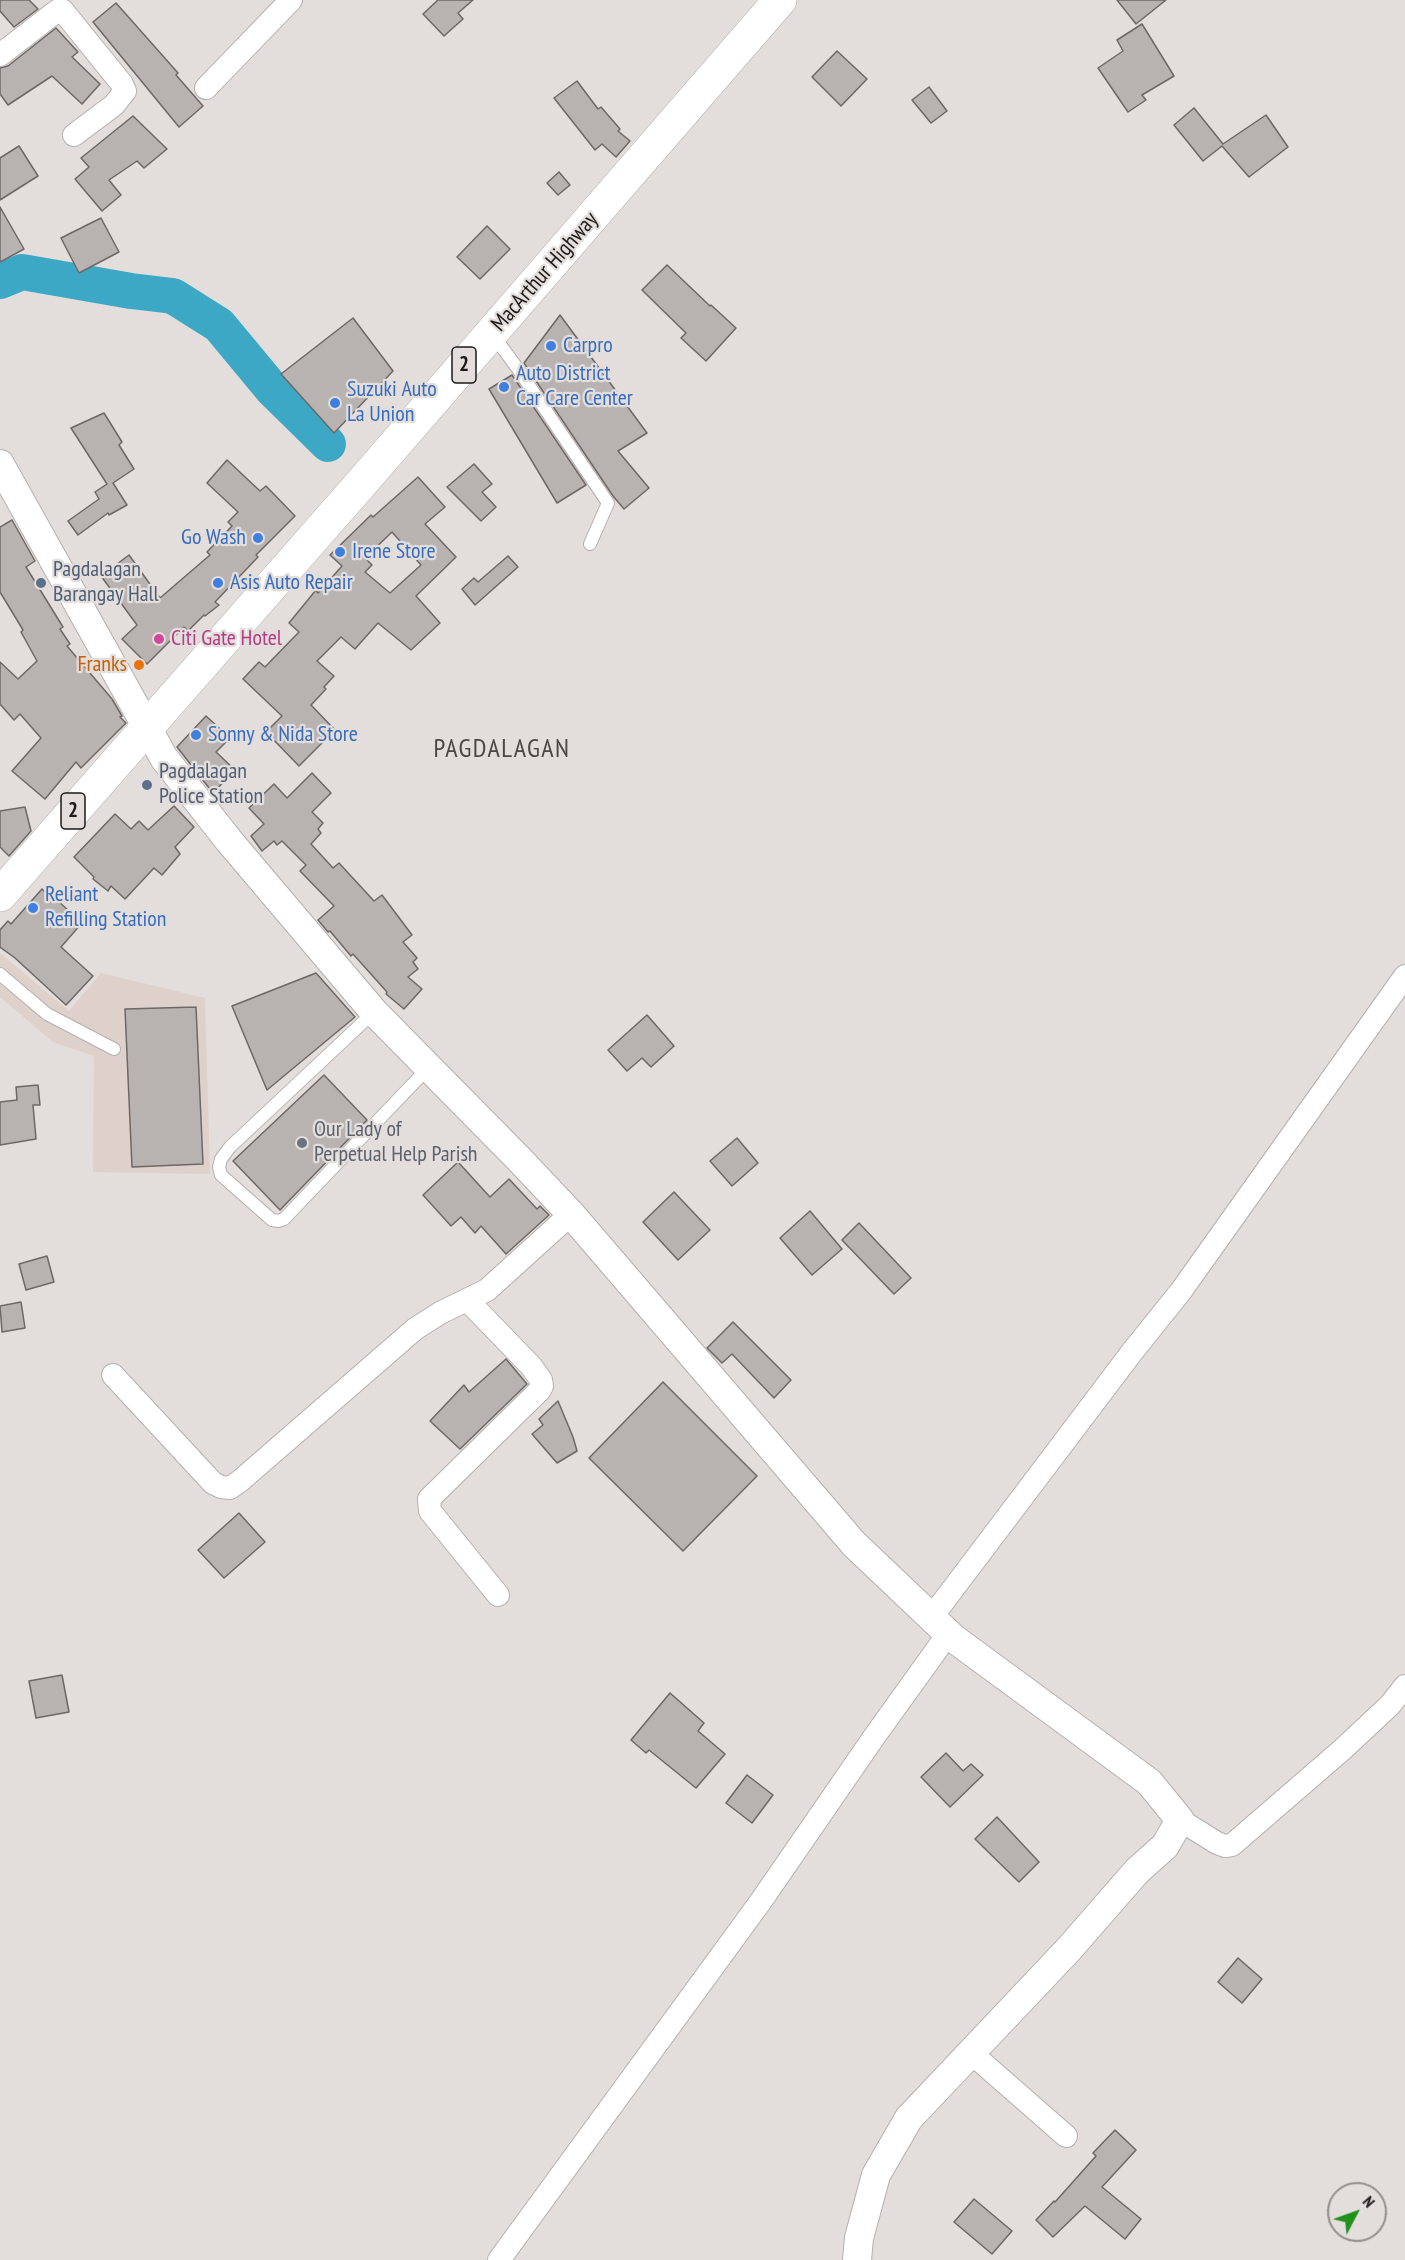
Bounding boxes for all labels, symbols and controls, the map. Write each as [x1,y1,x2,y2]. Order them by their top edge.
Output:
street label: MacArthur Highway [486,207,604,337]
place label: Carpro [563,333,613,359]
marker: Carpro [544,339,558,353]
road number: 2 [452,347,476,383]
place label: Auto District Car Care Center [516,361,633,412]
place label: Suzuki Auto La Union [347,377,437,428]
marker: Auto District Car Care Center [497,380,511,394]
marker: Suzuki Auto La Union [328,396,342,410]
place label: Go Wash [181,525,246,551]
marker: Go Wash [251,531,265,545]
place label: Irene Store [352,539,436,565]
marker: Irene Store [333,545,347,559]
place label: Pagdalagan Barangay Hall [53,557,159,608]
place label: Asis Auto Repair [230,570,353,596]
marker: Pagdalagan Barangay Hall [34,576,48,590]
marker: Asis Auto Repair [211,576,225,590]
place label: Citi Gate Hotel [171,626,282,652]
marker: Citi Gate Hotel [152,632,166,646]
place label: Franks [77,652,127,678]
marker: Franks [132,658,146,672]
place label: Sonny & Nida Store [208,722,358,748]
marker: Sonny & Nida Store [189,728,203,742]
district label: PAGDALAGAN [433,734,571,766]
place label: Pagdalagan Police Station [159,759,263,810]
marker: Pagdalagan Police Station [140,778,154,792]
road number: 2 [61,793,85,829]
place label: Reliant Refilling Station [45,882,167,933]
marker: Reliant Refilling Station [26,901,40,915]
place label: Our Lady of Perpetual Help Parish [314,1117,478,1168]
marker: Our Lady of Perpetual Help Parish [295,1136,309,1150]
north arrow [1327,2182,1387,2242]
text: N [1359,2192,1379,2211]

